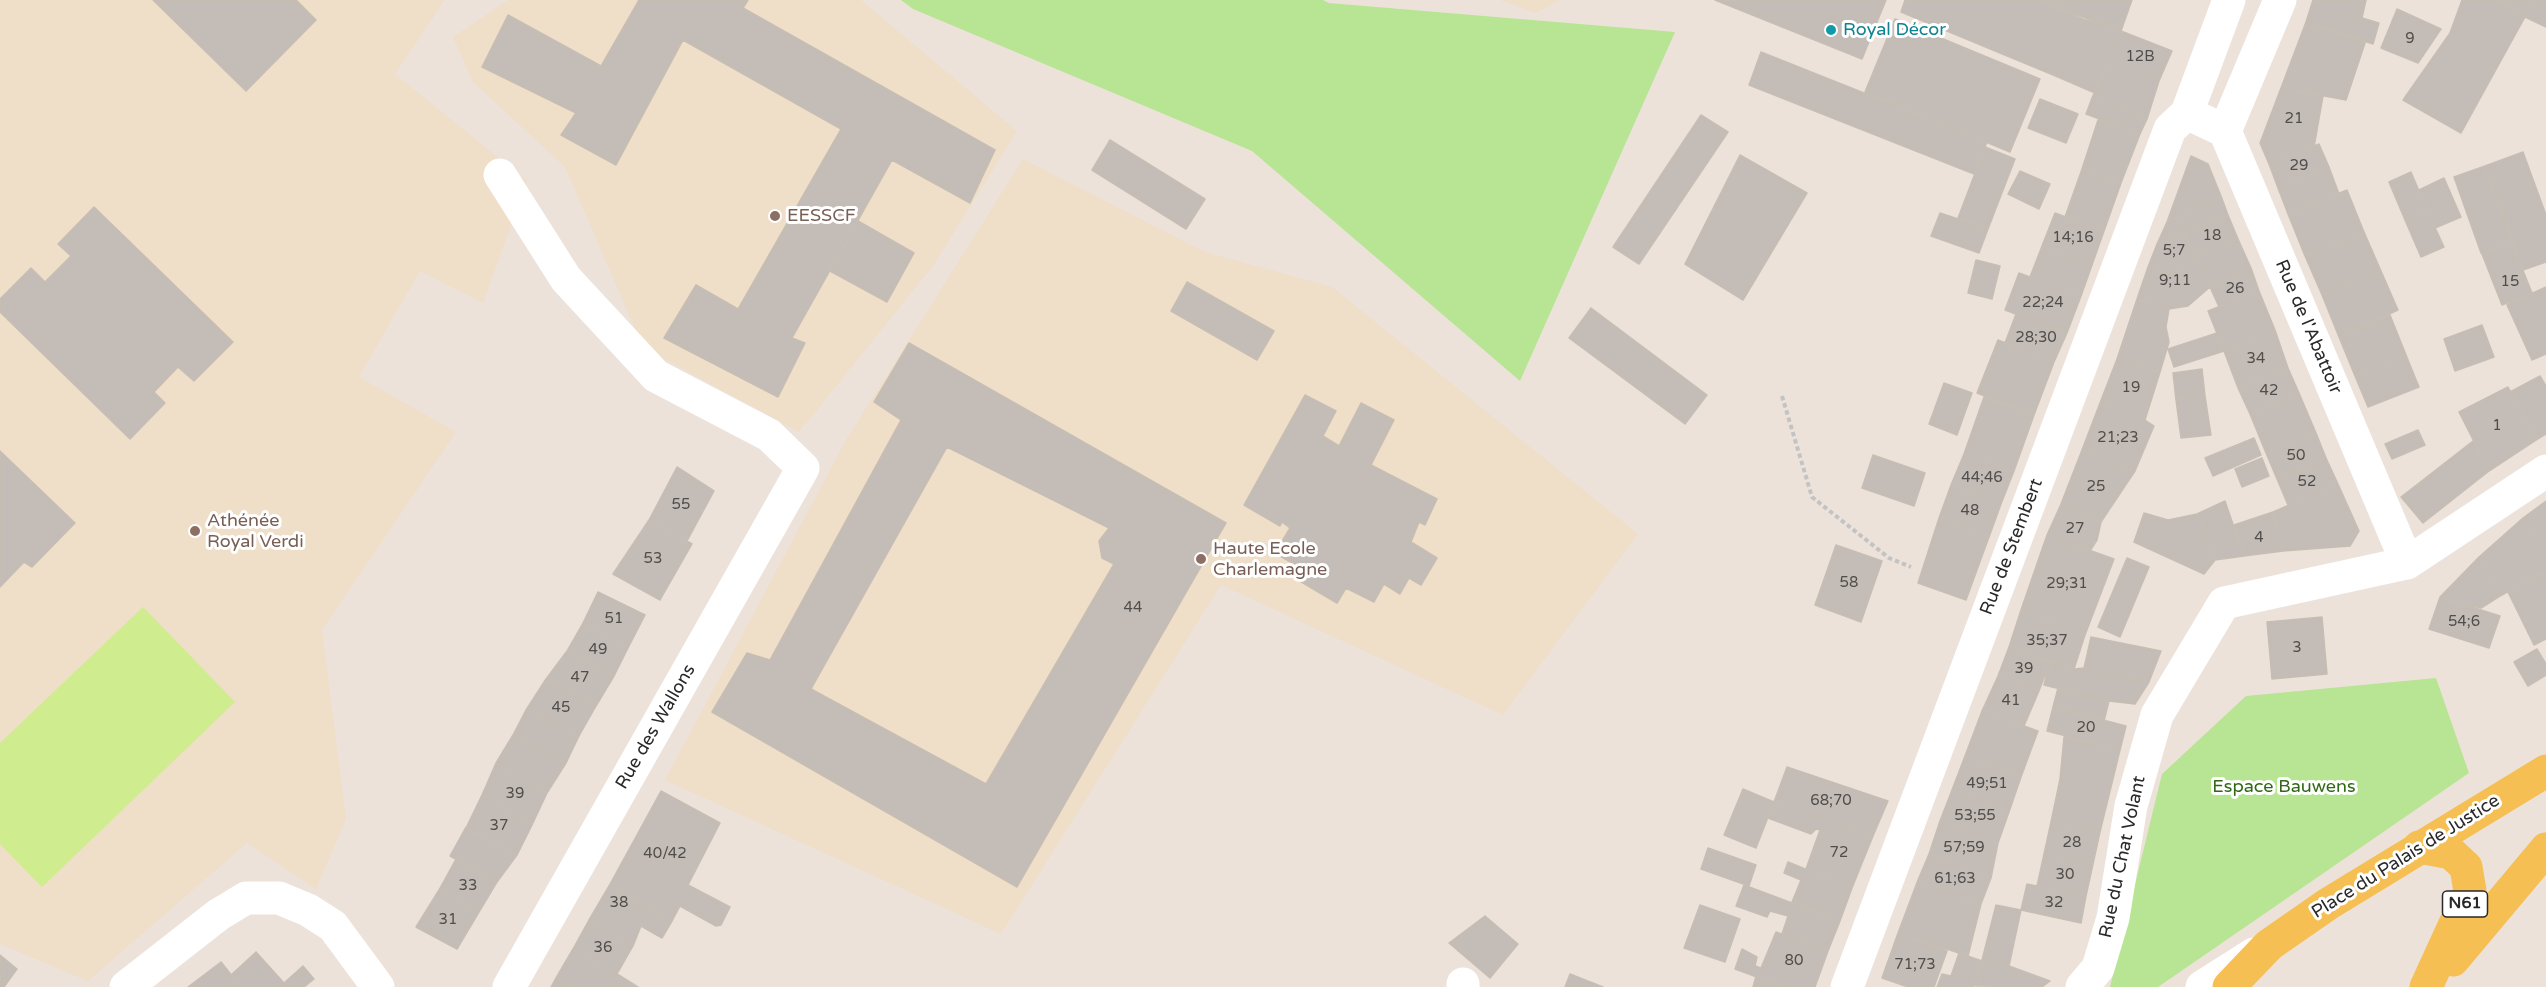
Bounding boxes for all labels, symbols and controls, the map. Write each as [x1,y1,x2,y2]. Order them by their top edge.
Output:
place label: Royal Décor [1843,19,1946,41]
marker: Royal Décor [1824,23,1838,37]
house number: 9 [2405,30,2415,48]
house number: 12B [2125,48,2155,66]
house number: 21 [2285,110,2303,128]
house number: 29 [2290,157,2308,175]
place label: EESSCF [787,205,856,227]
marker: EESSCF [768,209,782,223]
house number: 18 [2203,227,2221,245]
house number: 14;16 [2052,229,2094,247]
house number: 5;7 [2163,242,2185,260]
street label: Rue de l'Abattoir [2270,257,2346,397]
house number: 9;11 [2159,272,2191,290]
house number: 15 [2501,273,2519,291]
house number: 26 [2226,280,2244,298]
house number: 22;24 [2022,294,2064,312]
house number: 28;30 [2015,329,2057,347]
house number: 34 [2247,350,2265,368]
house number: 19 [2122,379,2140,397]
house number: 42 [2260,382,2278,400]
house number: 1 [2492,417,2502,435]
house number: 21;23 [2097,429,2139,447]
house number: 50 [2287,447,2305,465]
house number: 44;46 [1961,469,2003,487]
house number: 52 [2298,473,2316,491]
street label: Rue de Stembert [1976,476,2048,618]
house number: 25 [2087,478,2105,496]
house number: 55 [672,496,690,514]
house number: 48 [1961,502,1979,520]
place label: Athénée Royal Verdi [207,510,304,552]
house number: 27 [2066,520,2084,538]
marker: Athénée Royal Verdi [188,524,202,538]
house number: 4 [2254,529,2264,547]
place label: Haute Ecole Charlemagne [1213,538,1327,580]
house number: 53 [644,550,662,568]
marker: Haute Ecole Charlemagne [1194,552,1208,566]
house number: 58 [1840,574,1858,592]
house number: 29;31 [2046,575,2088,593]
house number: 44 [1124,599,1142,617]
house number: 51 [605,610,623,628]
house number: 54;6 [2448,613,2480,631]
house number: 35;37 [2026,632,2068,650]
house number: 3 [2292,639,2302,657]
house number: 49 [589,641,607,659]
house number: 39 [2015,660,2033,678]
street label: Rue des Wallons [611,661,701,793]
house number: 47 [571,669,589,687]
house number: 41 [2002,692,2020,710]
house number: 45 [552,699,570,717]
house number: 20 [2077,719,2095,737]
street label: Rue du Chat Volant [2095,774,2151,940]
house number: 49;51 [1966,775,2008,793]
park label: Espace Bauwens [2212,776,2356,798]
house number: 39 [506,785,524,803]
street label: Place du Palais de Justice [2308,790,2504,924]
house number: 68;70 [1810,792,1852,810]
house number: 53;55 [1954,807,1996,825]
house number: 37 [490,817,508,835]
house number: 28 [2063,834,2081,852]
house number: 57;59 [1943,839,1985,857]
house number: 72 [1830,844,1848,862]
house number: 40/42 [643,845,687,863]
house number: 30 [2056,866,2074,884]
house number: 61;63 [1934,870,1976,888]
house number: 33 [459,877,477,895]
road number: N61 [2442,891,2488,917]
house number: 38 [610,894,628,912]
house number: 32 [2045,894,2063,912]
house number: 31 [439,911,457,929]
house number: 36 [594,939,612,957]
house number: 80 [1785,952,1803,970]
house number: 71;73 [1894,956,1936,974]

